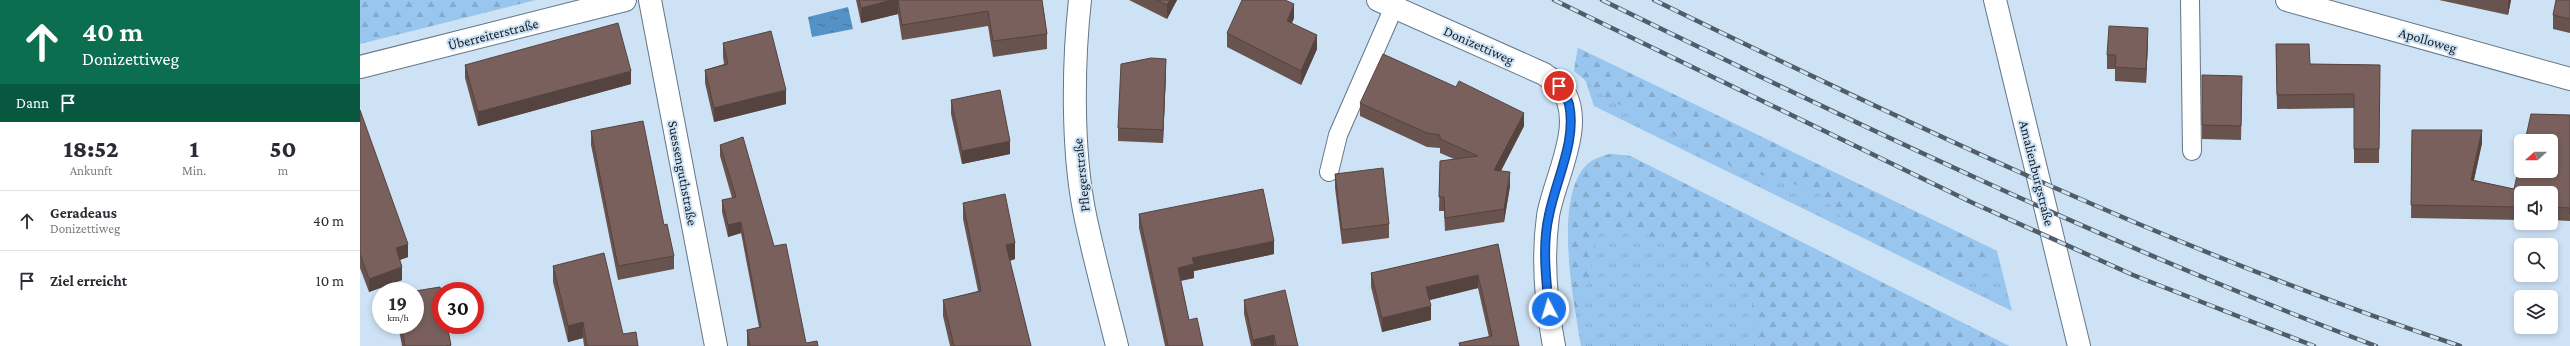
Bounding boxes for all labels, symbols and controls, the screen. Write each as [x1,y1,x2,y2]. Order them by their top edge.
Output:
street label: Überreiterstraße [446,15,540,53]
icon: ahead [16,16,68,68]
text: 40 m [82,16,143,47]
street label: Donizettiweg [1441,22,1517,68]
street label: Apolloweg [2397,24,2459,56]
text: Donizettiweg [82,49,179,69]
pin [1542,69,1576,103]
icon: arrive [1548,75,1570,97]
icon: arrive [57,92,79,114]
text: Dann [16,95,49,111]
street label: Suessenguthstraße [665,119,701,227]
street label: Amalienburgstraße [2016,119,2058,227]
north arrow [2514,134,2558,178]
map controls [2514,134,2558,334]
text: 18:52 [63,135,119,162]
text: 1 [189,135,199,162]
text: 50 [270,135,297,162]
street label: Pflegerstraße [1069,137,1093,213]
text: Ankunft [70,163,112,178]
text: Min. [182,163,206,178]
text: m [278,163,288,178]
button: sound [2514,186,2558,230]
text: Geradeaus [50,205,117,221]
icon: ahead [16,210,38,232]
text: 40 m [313,213,344,229]
text: Donizettiweg [50,221,120,236]
button: search [2514,238,2558,282]
icon: arrive [16,270,38,292]
text: Ziel erreicht [50,273,127,289]
text: 10 m [316,273,344,289]
speed limit sign: 30 [432,282,484,334]
position arrow [1528,288,1570,330]
button: layers [2514,290,2558,334]
text: 19 [389,292,407,314]
text: km/h [387,312,409,323]

